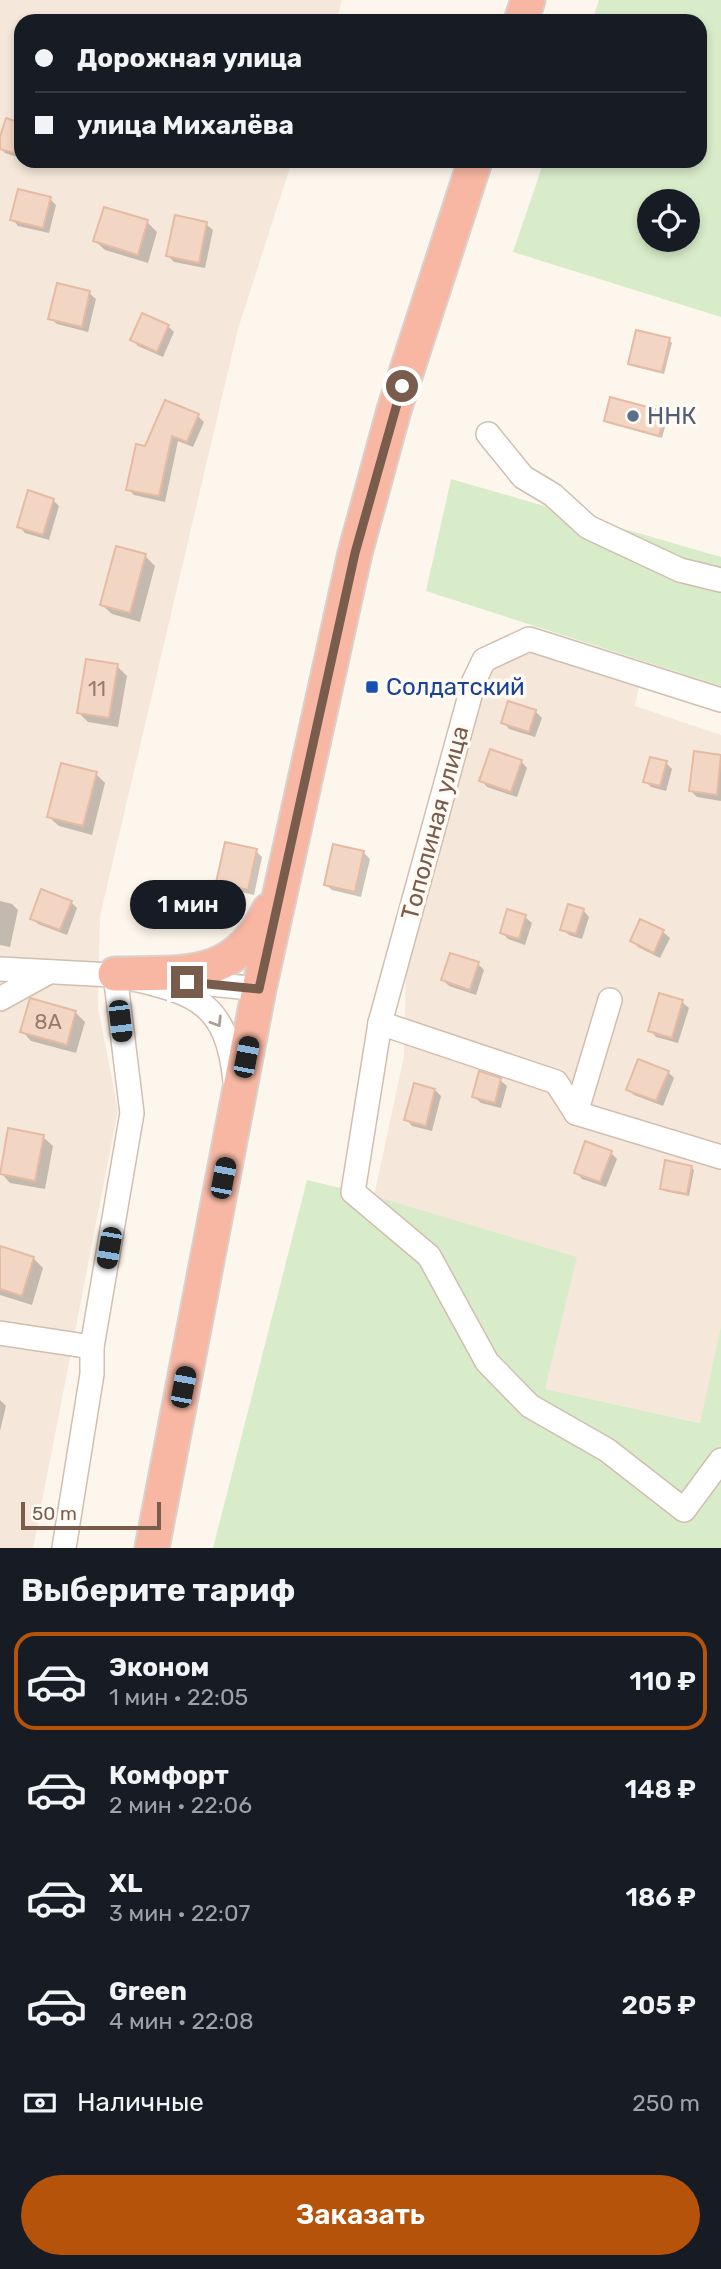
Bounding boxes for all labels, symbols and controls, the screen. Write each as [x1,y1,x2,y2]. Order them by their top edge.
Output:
text: Дорожная улица [77,43,302,74]
text: улица Михалёва [77,110,294,141]
map controls [637,189,700,252]
button: locate [637,189,700,252]
route start [386,370,418,402]
place label: ННК [647,402,697,430]
marker: ННК [625,408,641,424]
place label: Солдатский [386,673,525,701]
house number: 11 [88,676,106,701]
marker: Солдатский [364,679,380,695]
street label: Тополиная улица [396,723,474,923]
callout: 1 мин [129,880,245,930]
text: 1 мин [157,890,219,918]
route end [171,966,203,998]
car [108,999,133,1043]
house number: 8А [34,1009,62,1034]
one-way arrow [209,1014,222,1027]
car [232,1034,261,1080]
car [209,1155,238,1201]
car [96,1225,123,1271]
car [169,1364,198,1410]
scale bar [21,1499,161,1531]
text: 50 m [32,1502,77,1525]
text: Выберите тариф [21,1571,295,1609]
icon: car [25,1650,88,1713]
text: Эконом [109,1652,209,1683]
text: 110 ₽ [630,1666,696,1697]
text: 1 мин · 22:05 [109,1683,248,1711]
icon: car [25,1758,88,1821]
text: Комфорт [109,1760,229,1791]
text: 148 ₽ [625,1774,696,1805]
text: 2 мин · 22:06 [109,1791,252,1819]
icon: car [25,1866,88,1929]
text: XL [109,1868,142,1899]
text: 186 ₽ [625,1882,696,1913]
text: 3 мин · 22:07 [109,1899,250,1927]
icon: car [25,1974,88,2037]
text: Green [109,1976,187,2007]
text: 205 ₽ [622,1990,696,2021]
text: 4 мин · 22:08 [109,2007,254,2035]
icon: cash [21,2084,59,2122]
text: Наличные [77,2087,204,2118]
text: 250 m [632,2089,700,2117]
button: Заказать [21,2175,700,2255]

